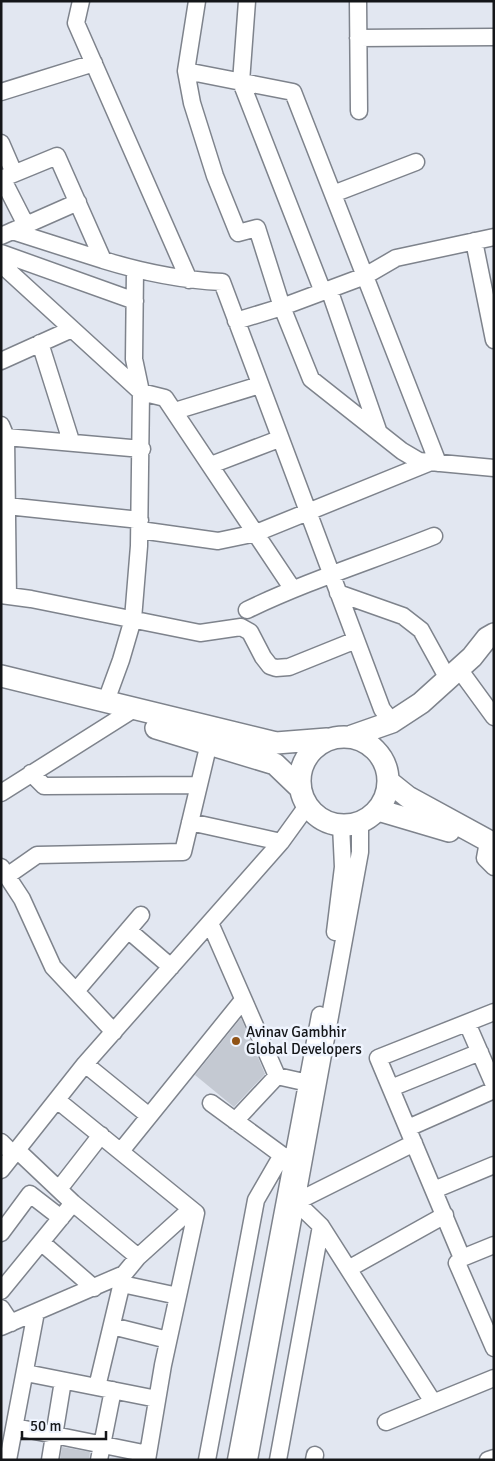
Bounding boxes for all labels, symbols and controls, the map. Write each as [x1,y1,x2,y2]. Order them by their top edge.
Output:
place label: Avinav Gambhir Global Developers [246,1023,362,1058]
marker: Avinav Gambhir Global Developers [230,1035,242,1047]
scale bar [22,1408,106,1440]
text: 50 m [30,1417,61,1435]

